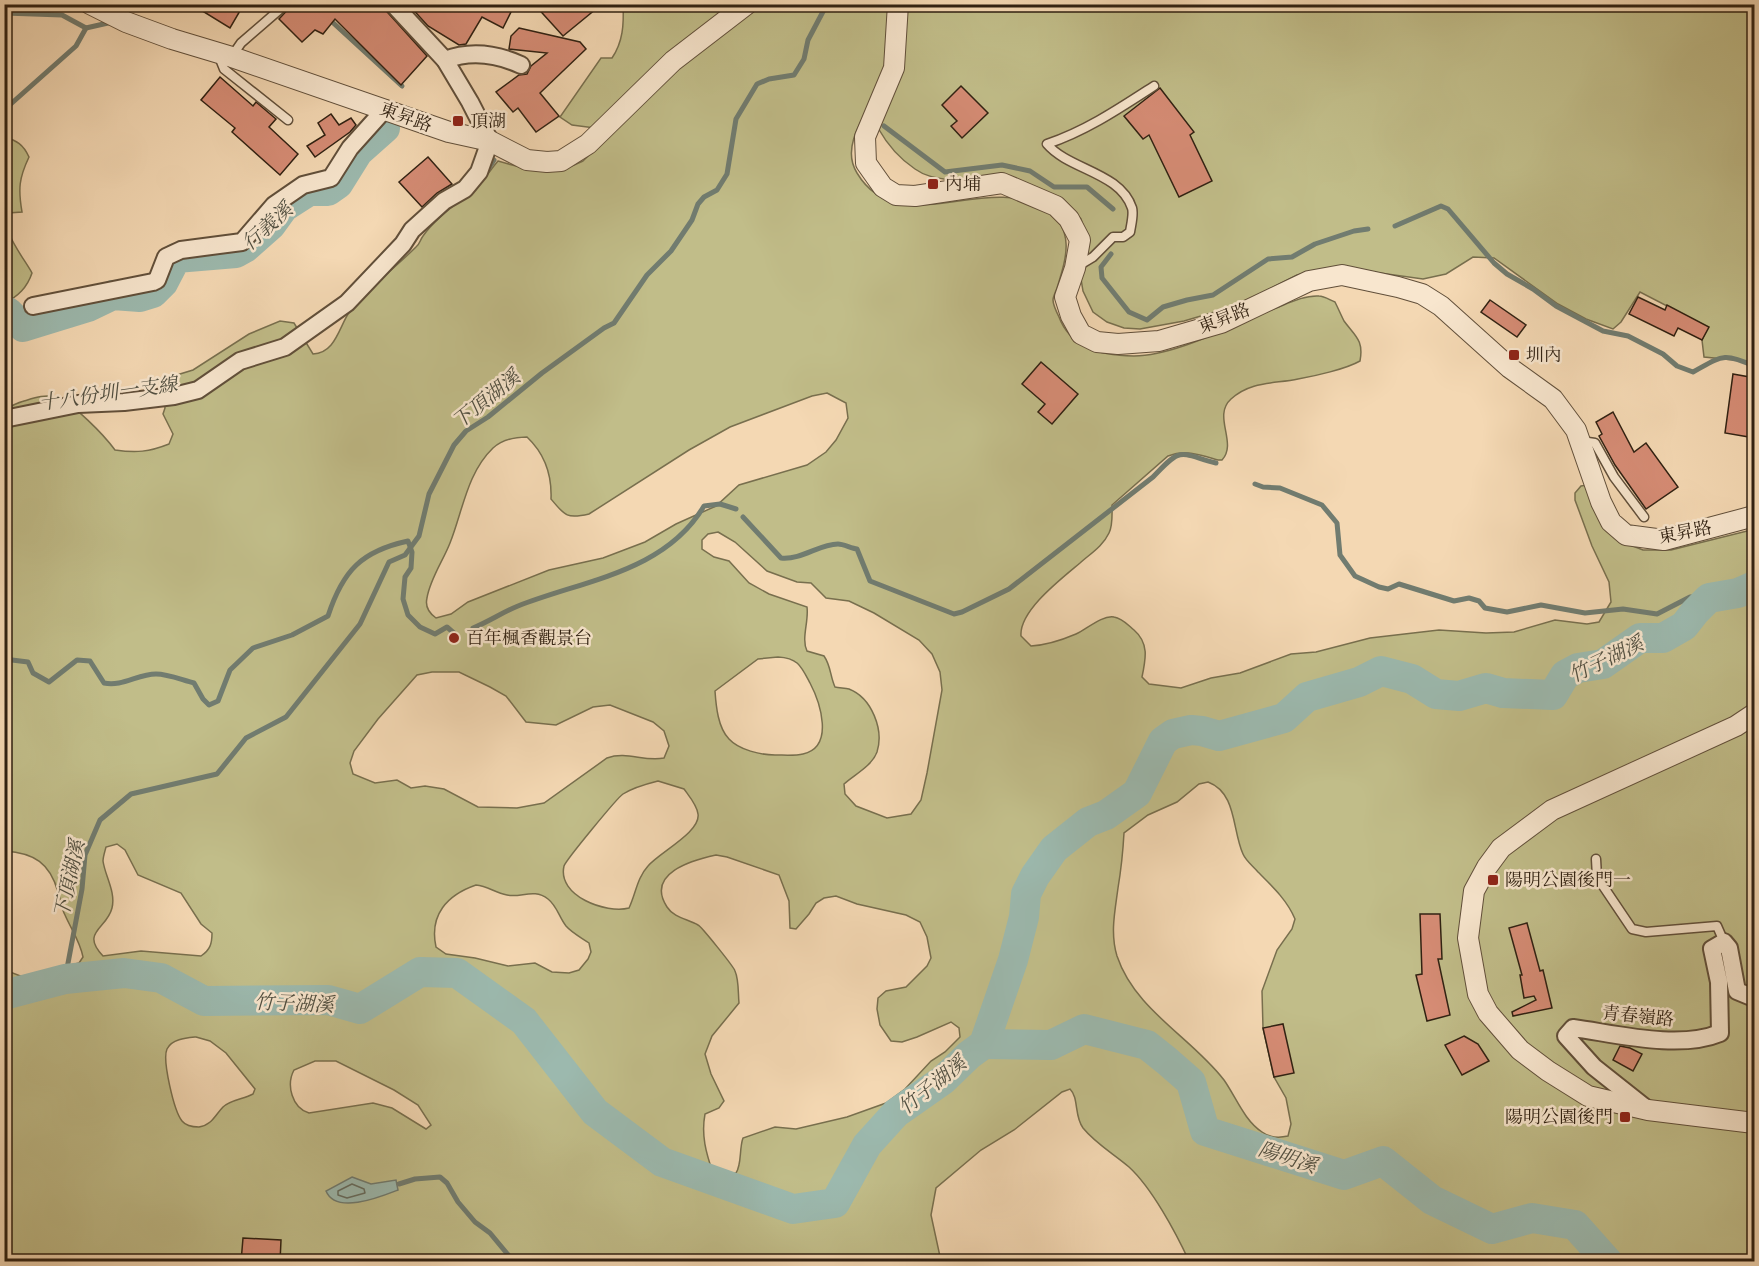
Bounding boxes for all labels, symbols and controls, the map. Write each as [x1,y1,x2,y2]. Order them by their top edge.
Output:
street label: 東昇路 [377,97,435,138]
place label: 頂湖 [470,110,506,133]
marker: 頂湖 [451,114,465,128]
place label: 內埔 [945,173,981,196]
marker: 內埔 [926,177,940,191]
water label: 行義溪 [237,196,300,256]
street label: 東昇路 [1195,298,1254,339]
place label: 圳內 [1526,344,1562,367]
marker: 圳內 [1507,348,1521,362]
water label: 下頂湖溪 [448,364,527,435]
water label: 十八份圳一支線 [37,372,181,417]
street label: 東昇路 [1656,516,1714,549]
place label: 百年楓香觀景台 [466,627,592,650]
marker: 百年楓香觀景台 [447,631,461,645]
water label: 竹子湖溪 [1565,631,1650,689]
water label: 下頂湖溪 [50,836,91,921]
place label: 陽明公園後門一 [1505,869,1631,892]
marker: 陽明公園後門一 [1486,873,1500,887]
water label: 竹子湖溪 [254,991,336,1018]
street label: 青春嶺路 [1601,1001,1675,1032]
water label: 竹子湖溪 [894,1050,973,1121]
place label: 陽明公園後門 [1505,1106,1613,1129]
marker: 陽明公園後門 [1618,1110,1632,1124]
water label: 陽明溪 [1255,1137,1322,1180]

